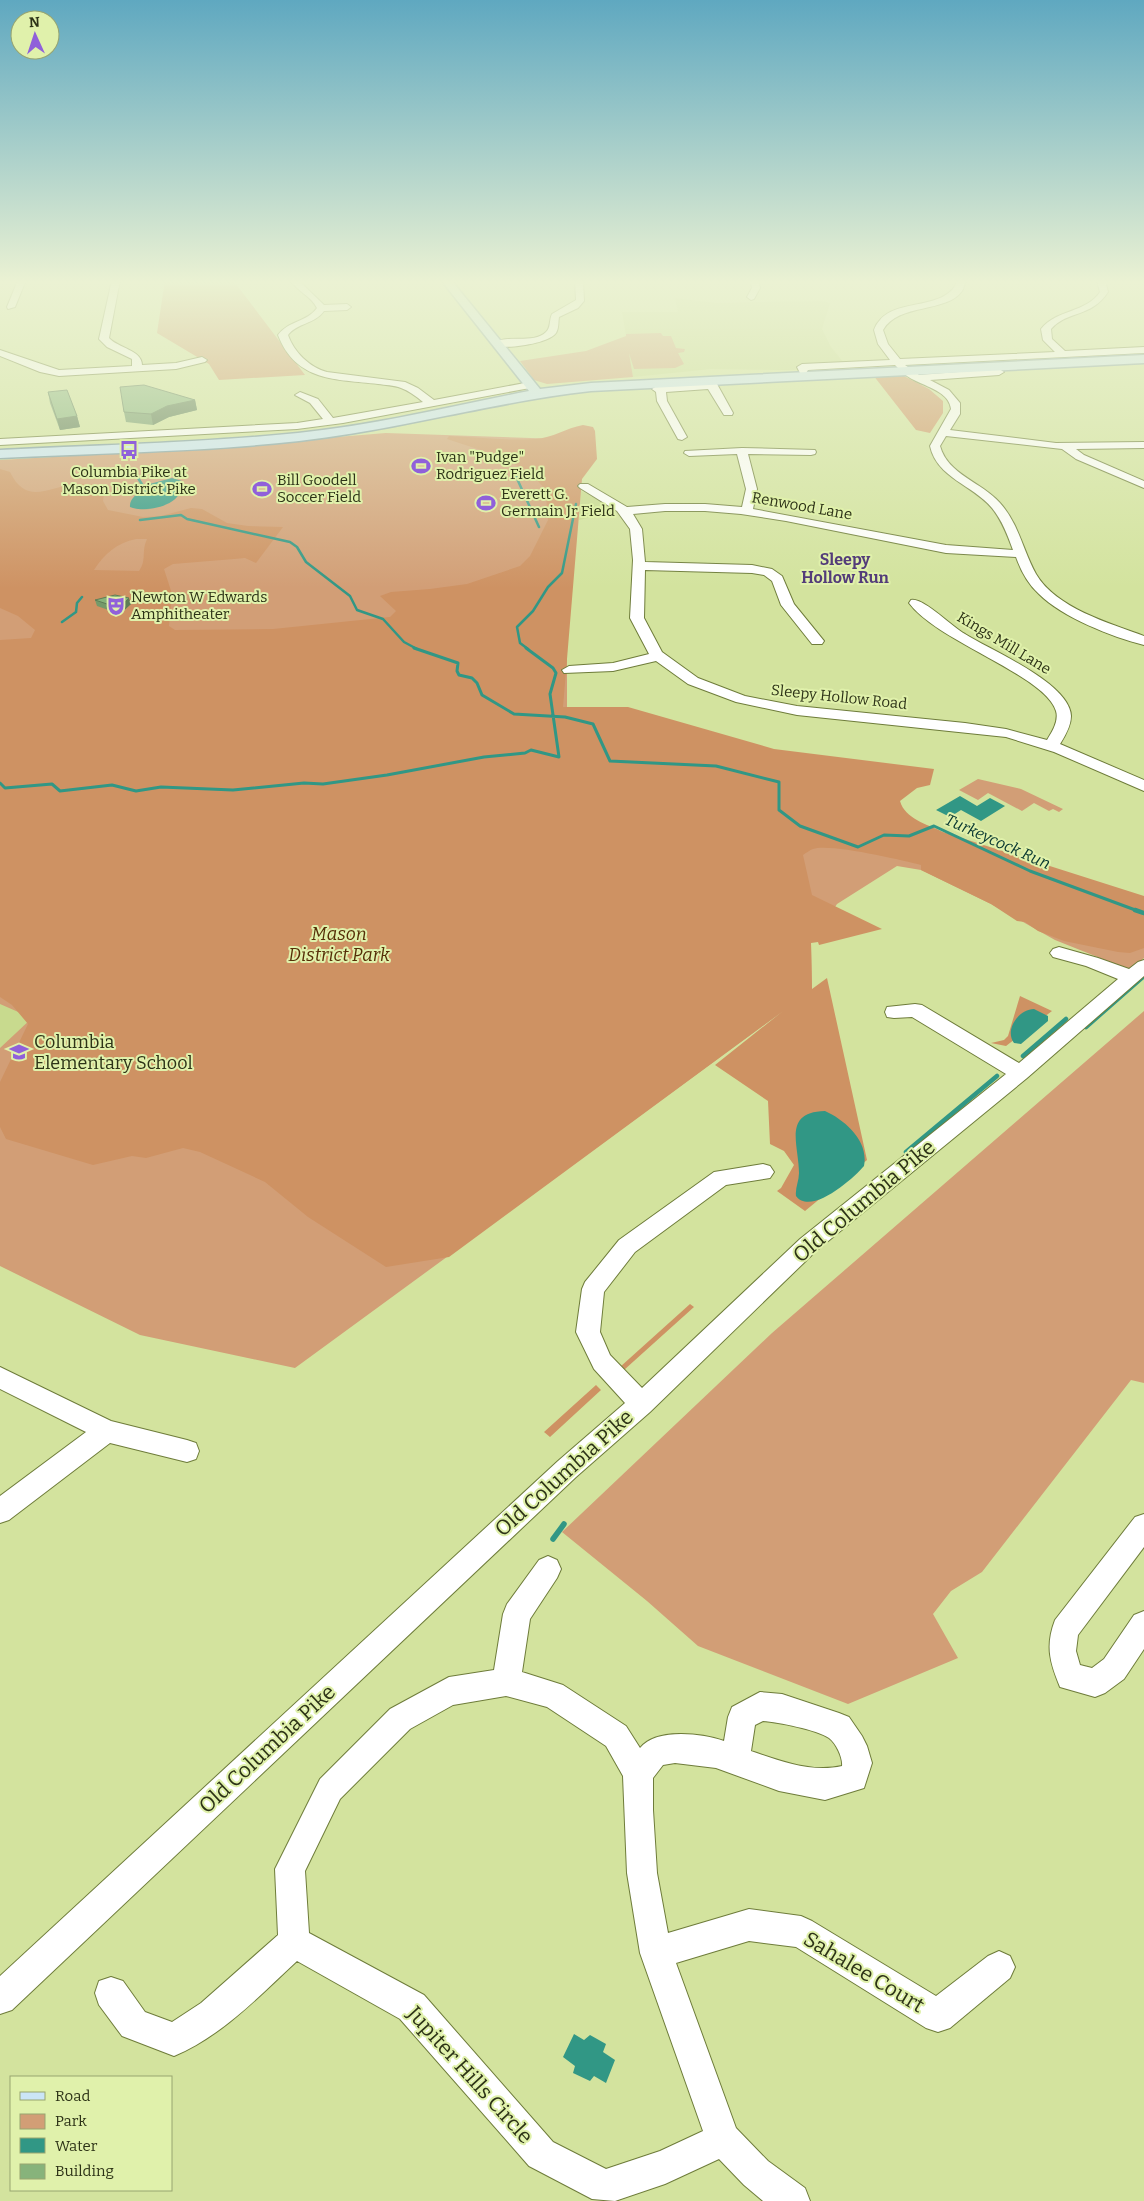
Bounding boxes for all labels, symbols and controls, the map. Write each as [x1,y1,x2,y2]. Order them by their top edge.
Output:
north arrow [10,10,60,60]
text: N [29,14,40,31]
bus stop icon: Columbia Pike at Mason District Pike [118,439,140,461]
place label: Ivan "Pudge" Rodriguez Field [436,448,544,483]
sports icon: Ivan "Pudge" Rodriguez Field [410,455,432,477]
place label: Columbia Pike at Mason District Pike [62,463,196,498]
place label: Bill Goodell Soccer Field [277,471,361,506]
sports icon: Bill Goodell Soccer Field [251,478,273,500]
place label: Everett G. Germain Jr Field [501,485,615,520]
street label: Renwood Lane [750,488,854,524]
sports icon: Everett G. Germain Jr Field [475,492,497,514]
district label: Sleepy Hollow Run [801,550,890,587]
place label: Newton W Edwards Amphitheater [131,588,267,623]
theatre icon: Newton W Edwards Amphitheater [105,595,127,617]
street label: Kings Mill Lane [954,608,1054,678]
street label: Sleepy Hollow Road [770,681,908,713]
water label: Turkeycock Run [942,810,1053,873]
park label: Mason District Park [288,923,390,966]
place label: Columbia Elementary School [34,1031,193,1074]
school or university icon: Columbia Elementary School [8,1041,30,1063]
street label: Old Columbia Pike [788,1134,940,1268]
street label: Old Columbia Pike [489,1404,639,1542]
street label: Old Columbia Pike [193,1679,341,1819]
street label: Sahalee Court [799,1926,929,2018]
street label: Jupiter Hills Circle [401,2000,539,2149]
legend [10,2076,172,2191]
text: Road [55,2087,90,2105]
text: Park [55,2112,87,2130]
text: Water [55,2137,98,2155]
text: Building [55,2162,114,2180]

